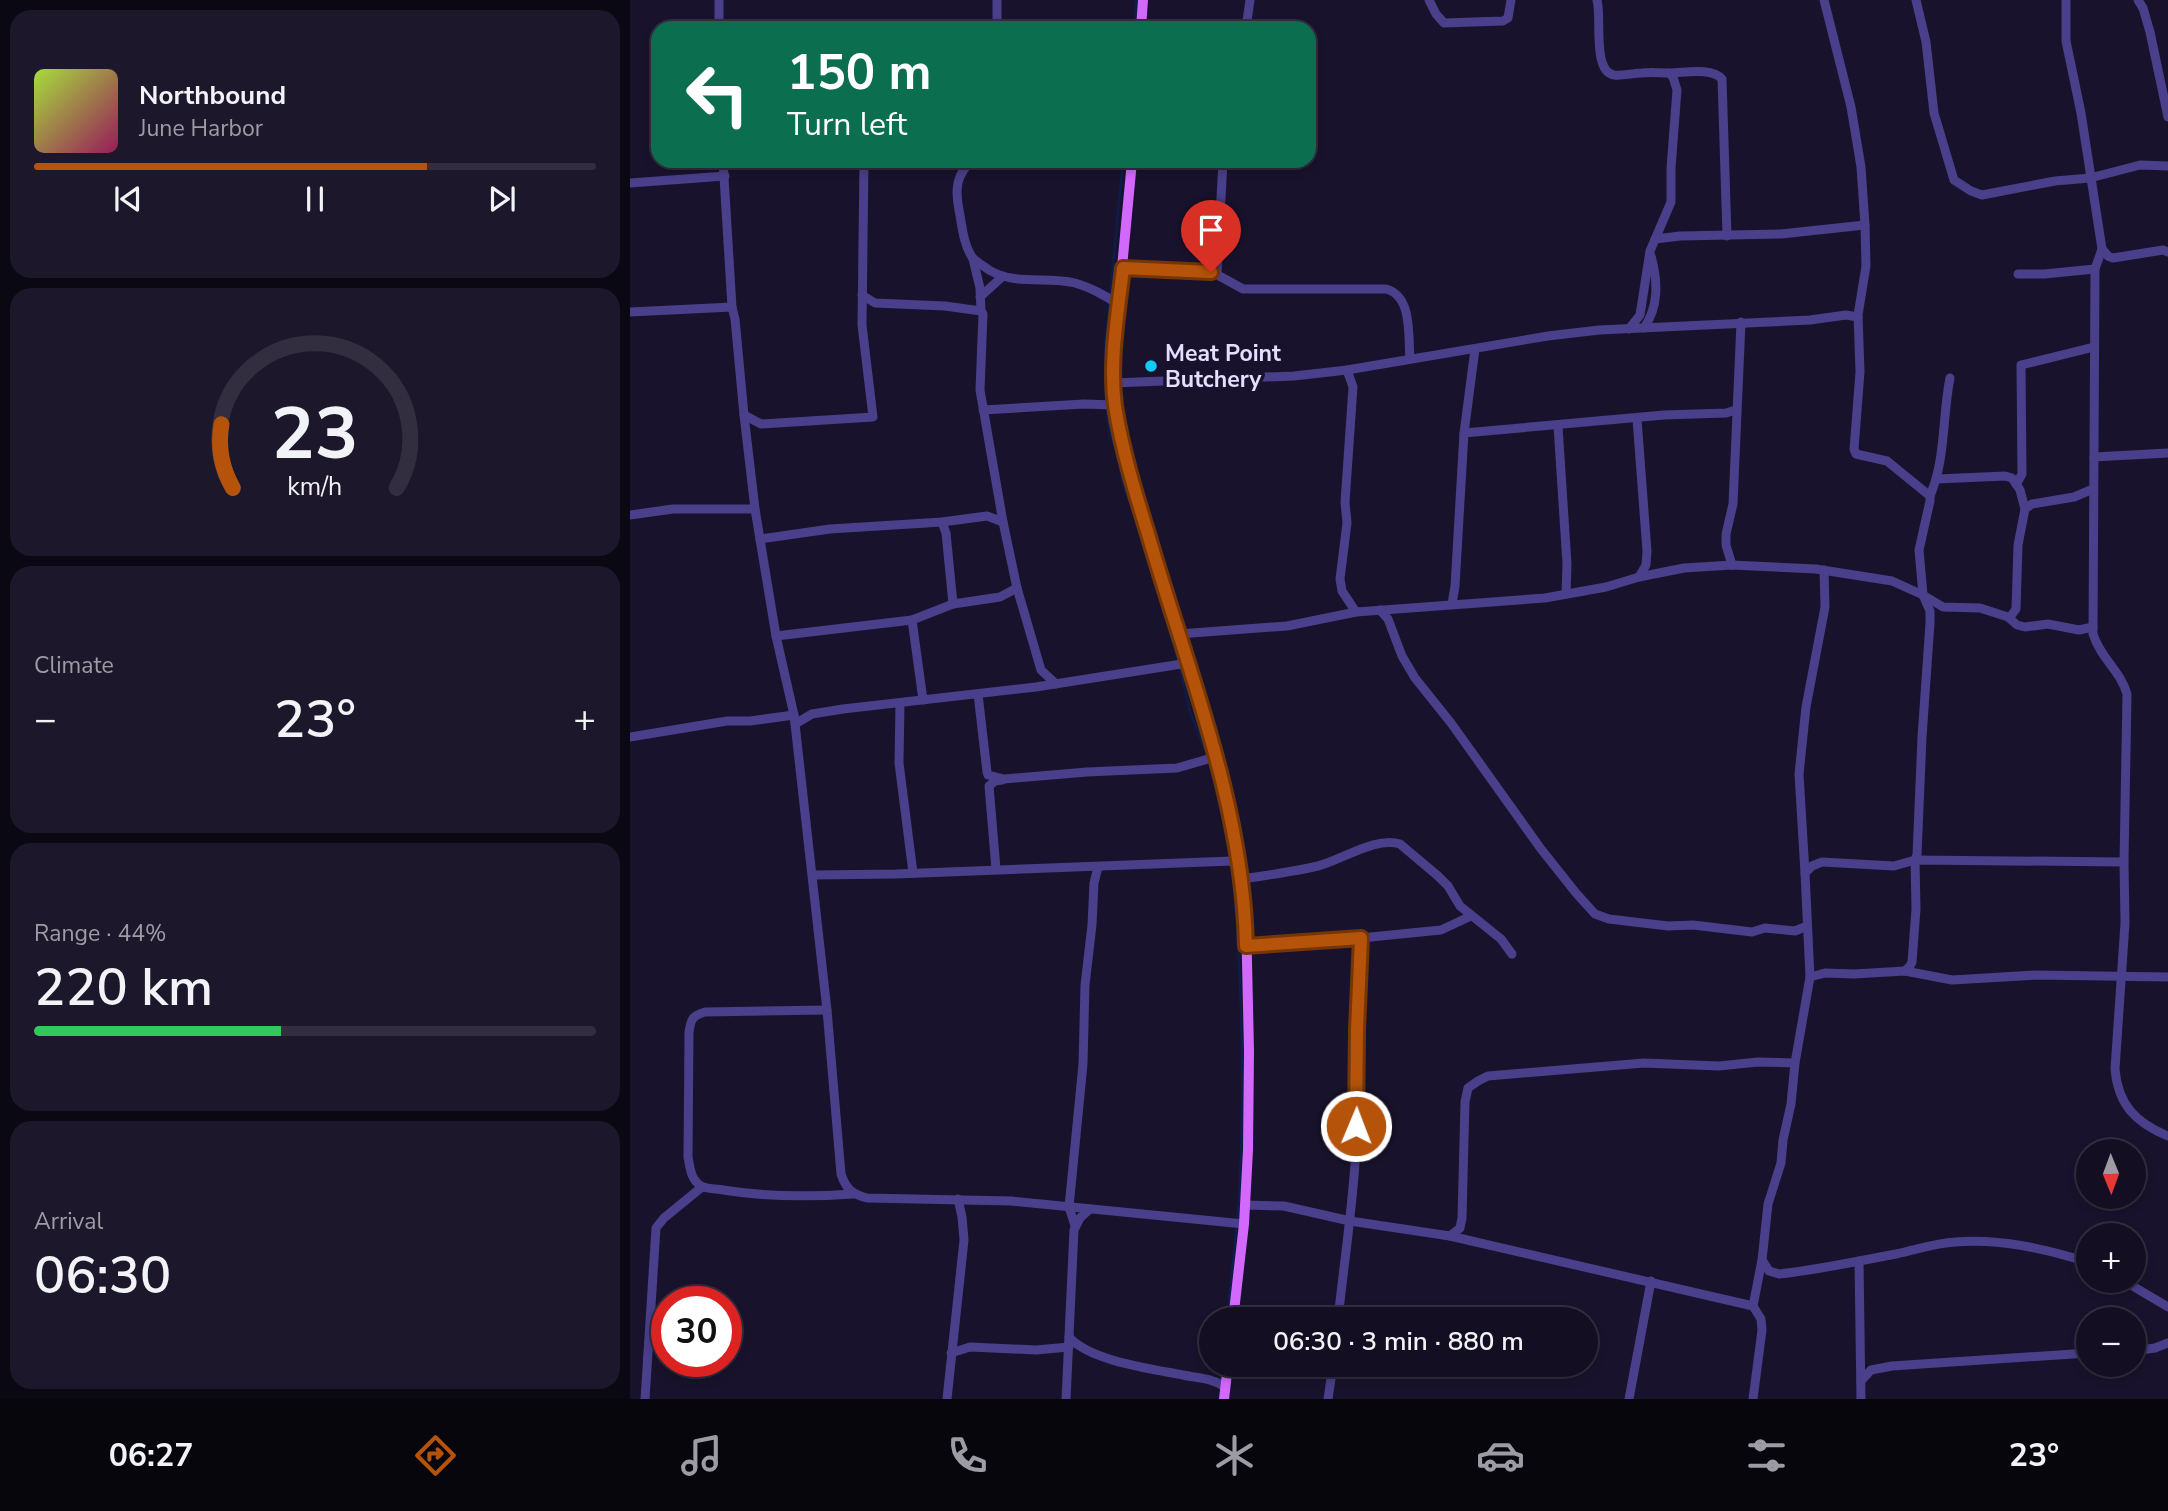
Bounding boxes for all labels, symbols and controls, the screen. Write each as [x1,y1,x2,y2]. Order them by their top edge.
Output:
text: 150 m [787,39,931,106]
icon: left [672,49,763,140]
text: Northbound [139,78,286,113]
text: Turn left [787,103,907,146]
text: June Harbor [139,113,263,144]
icon: previous [109,180,147,218]
icon: pause [296,180,334,218]
icon: next [483,180,521,218]
pin [1181,200,1241,272]
icon: arrive [1192,211,1230,249]
place label: Meat Point Butchery [1165,338,1281,395]
marker: Meat Point Butchery [1143,358,1159,374]
text: 23 [271,384,359,484]
text: km/h [287,469,343,503]
text: Climate [34,650,114,681]
text: 23° [274,684,356,755]
text: − [34,694,57,745]
text: + [573,694,596,745]
text: Range · 44% [34,918,166,949]
text: 220 km [34,952,213,1023]
position arrow [1319,1089,1393,1163]
north arrow [2076,1139,2146,1209]
map controls [2076,1139,2146,1377]
text: Arrival [34,1206,103,1237]
button: + [2076,1223,2146,1293]
text: 06:30 [34,1240,171,1311]
speed limit sign: 30 [651,1286,742,1377]
button: − [2076,1307,2146,1377]
text: 06:30 · 3 min · 880 m [1273,1324,1524,1359]
icon: directions [411,1431,460,1480]
icon: music [677,1431,726,1480]
icon: phone [943,1431,992,1480]
icon: climate [1210,1431,1259,1480]
icon: car [1476,1431,1525,1480]
icon: filters [1742,1431,1791,1480]
text: 06:27 [109,1434,193,1477]
text: 23° [2009,1434,2059,1477]

